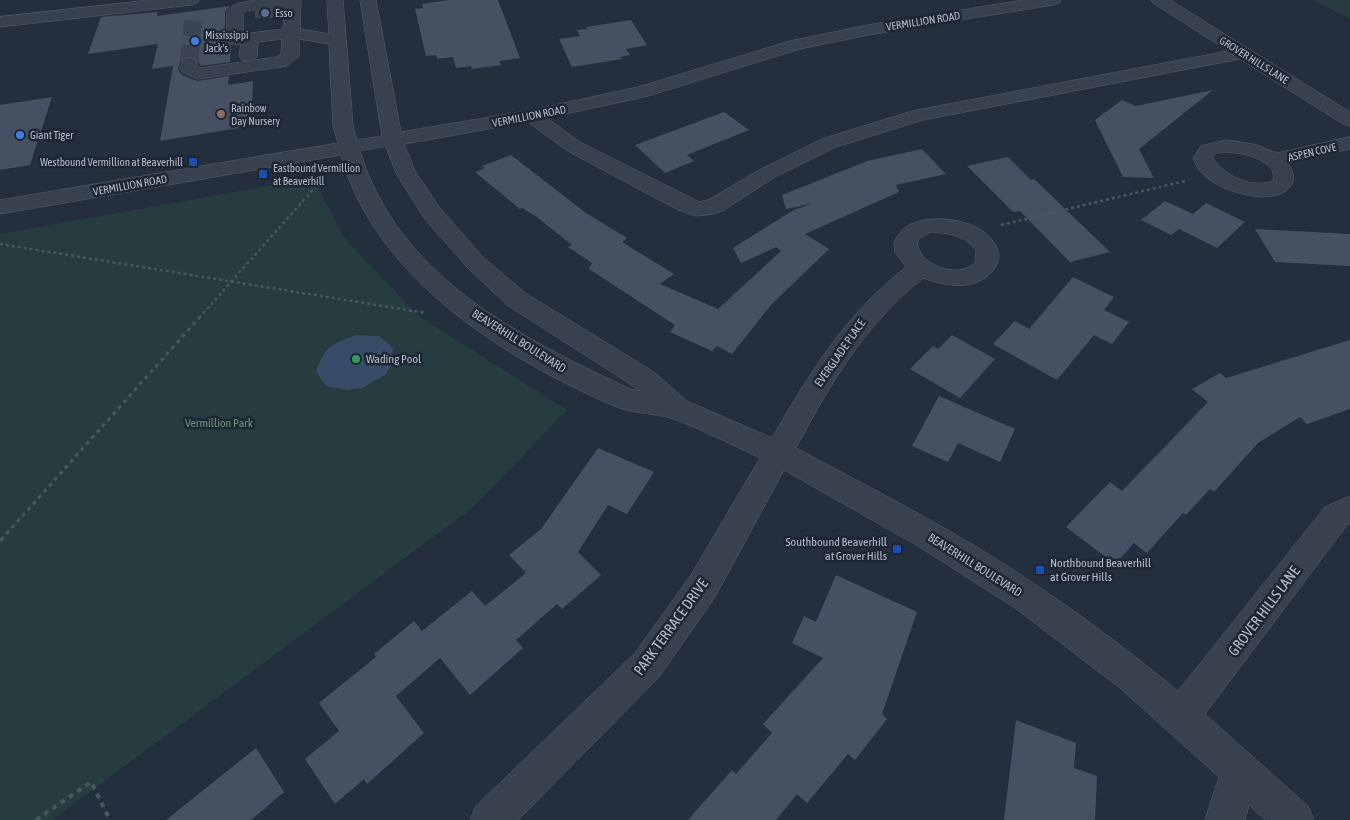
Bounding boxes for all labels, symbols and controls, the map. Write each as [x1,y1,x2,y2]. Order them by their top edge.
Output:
marker: Esso [259,7,271,19]
place label: Esso [275,7,293,19]
street label: VERMILLION ROAD [885,9,961,33]
place label: Mississippi Jack's [205,29,248,54]
street label: GROVER HILLS LANE [1217,34,1291,86]
marker: Mississippi Jack's [189,35,201,47]
place label: Rainbow Day Nursery [231,102,280,127]
street label: VERMILLION ROAD [491,103,567,129]
marker: Rainbow Day Nursery [215,108,227,120]
marker: Giant Tiger [14,129,26,141]
place label: Giant Tiger [30,129,74,141]
street label: ASPEN COVE [1287,141,1338,163]
place label: Westbound Vermillion at Beaverhill [40,156,183,168]
marker: Westbound Vermillion at Beaverhill [187,156,199,168]
place label: Eastbound Vermillion at Beaverhill [273,162,360,187]
marker: Eastbound Vermillion at Beaverhill [257,168,269,180]
street label: VERMILLION ROAD [92,173,168,197]
street label: BEAVERHILL BOULEVARD [469,306,569,376]
street label: EVERGLADE PLACE [812,317,868,389]
place label: Wading Pool [366,352,422,366]
marker: Wading Pool [350,353,362,365]
park label: Vermillion Park [185,416,254,430]
street label: BEAVERHILL BOULEVARD [925,530,1025,600]
place label: Southbound Beaverhill at Grover Hills [786,535,888,563]
marker: Southbound Beaverhill at Grover Hills [891,543,903,555]
place label: Northbound Beaverhill at Grover Hills [1050,556,1152,584]
street label: GROVER HILLS LANE [1224,562,1303,659]
marker: Northbound Beaverhill at Grover Hills [1034,564,1046,576]
street label: PARK TERRACE DRIVE [630,575,712,678]

